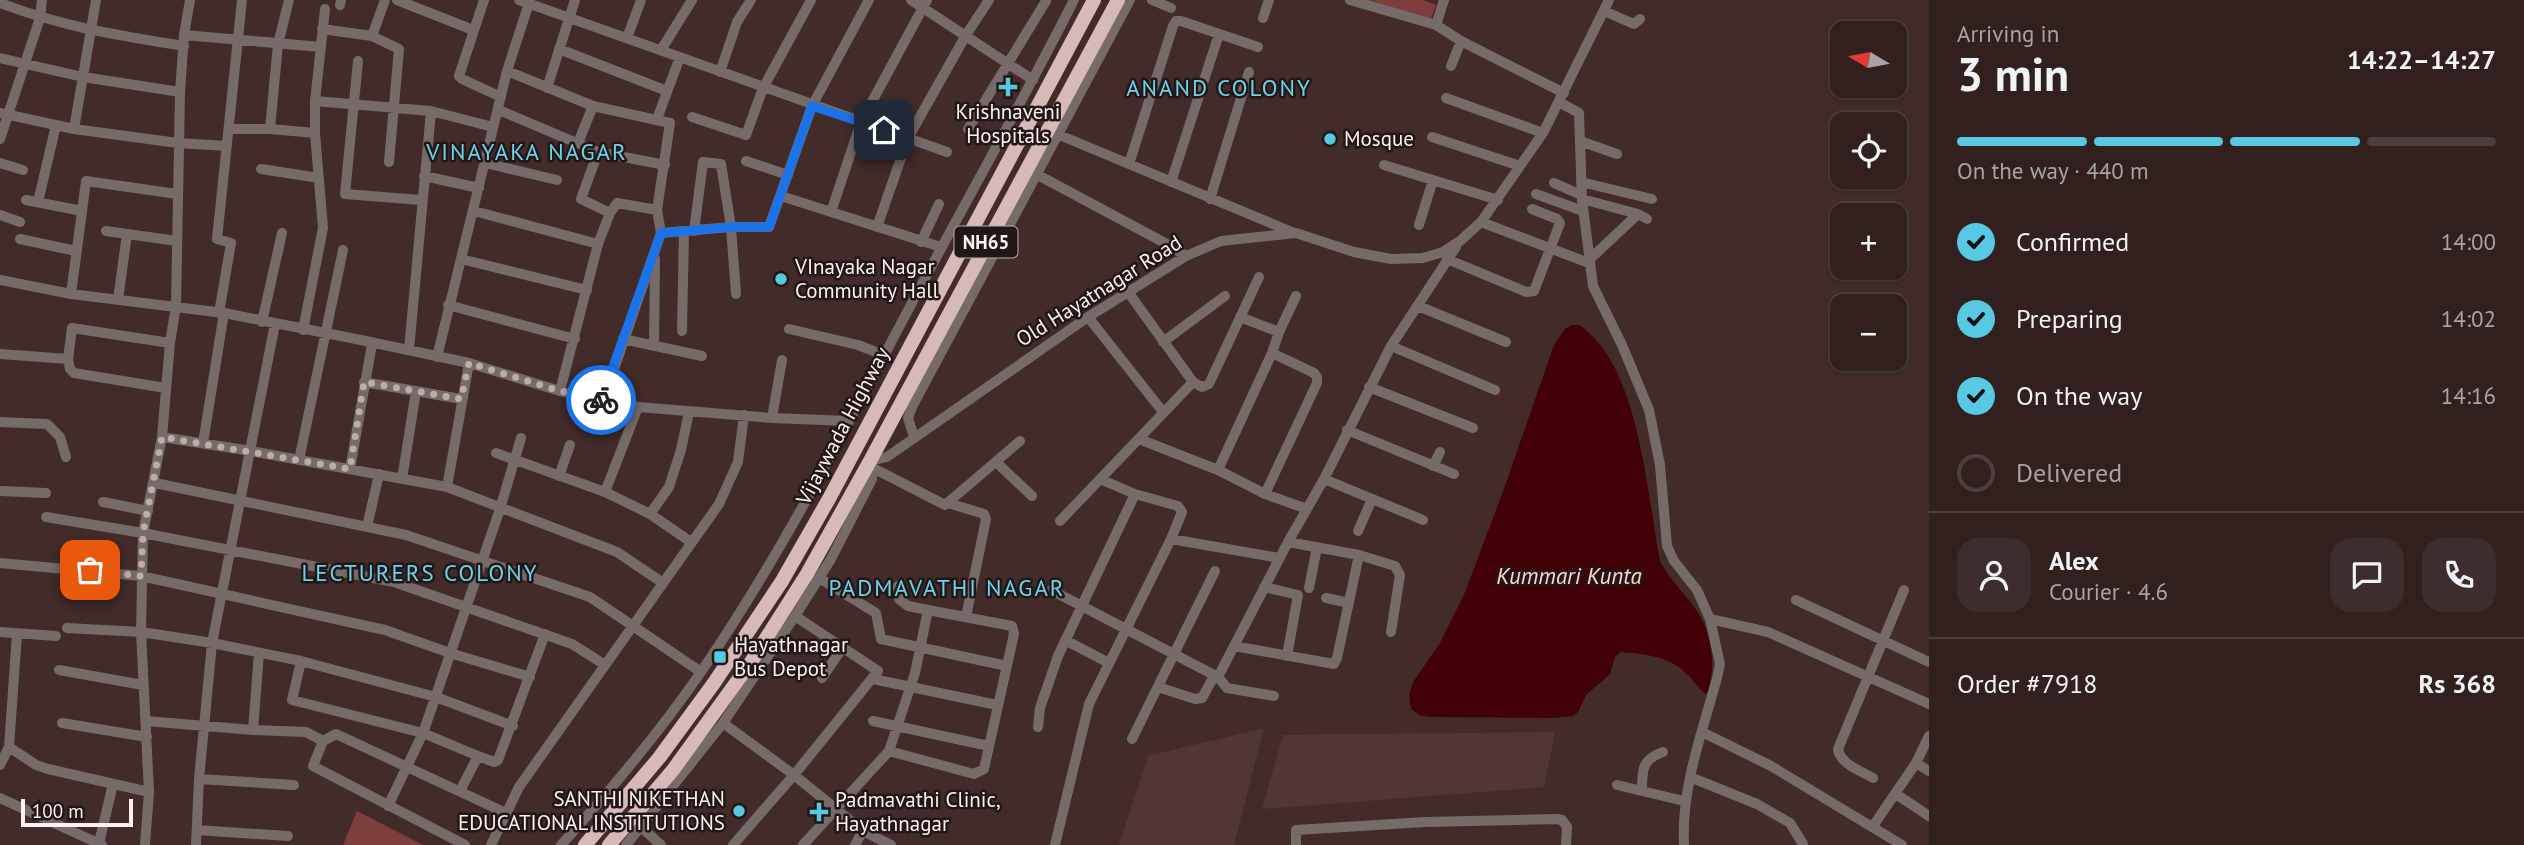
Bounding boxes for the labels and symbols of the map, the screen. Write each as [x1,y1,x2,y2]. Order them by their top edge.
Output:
north arrow [1830,21,1908,98]
district label: ANAND COLONY [1126,73,1312,102]
marker: Krishnaveni Hospitals [998,77,1018,97]
place label: Krishnaveni Hospitals [956,98,1060,149]
pin [854,100,914,160]
place label: Mosque [1344,125,1414,152]
marker: Mosque [1322,131,1338,147]
district label: VINAYAKA NAGAR [425,137,628,166]
road number: NH65 [954,226,1018,258]
street label: Old Hayatnagar Road [1011,229,1186,352]
place label: VInayaka Nagar Community Hall [794,253,939,304]
marker: VInayaka Nagar Community Hall [773,271,789,287]
street label: Vijaywada Highway [789,342,896,510]
courier [566,365,636,435]
pin [60,540,120,600]
district label: LECTURERS COLONY [301,558,539,587]
water label: Kummari Kunta [1496,561,1642,590]
district label: PADMAVATHI NAGAR [828,573,1066,602]
place label: Hayathnagar Bus Depot [734,631,848,682]
marker: Hayathnagar Bus Depot [712,649,728,665]
place label: SANTHI NIKETHAN EDUCATIONAL INSTITUTIONS [458,785,725,836]
place label: Padmavathi Clinic, Hayathnagar [835,786,1001,837]
scale bar [21,796,133,828]
marker: Padmavathi Clinic, Hayathnagar [809,802,829,822]
marker: SANTHI NIKETHAN EDUCATIONAL INSTITUTIONS [731,803,747,819]

